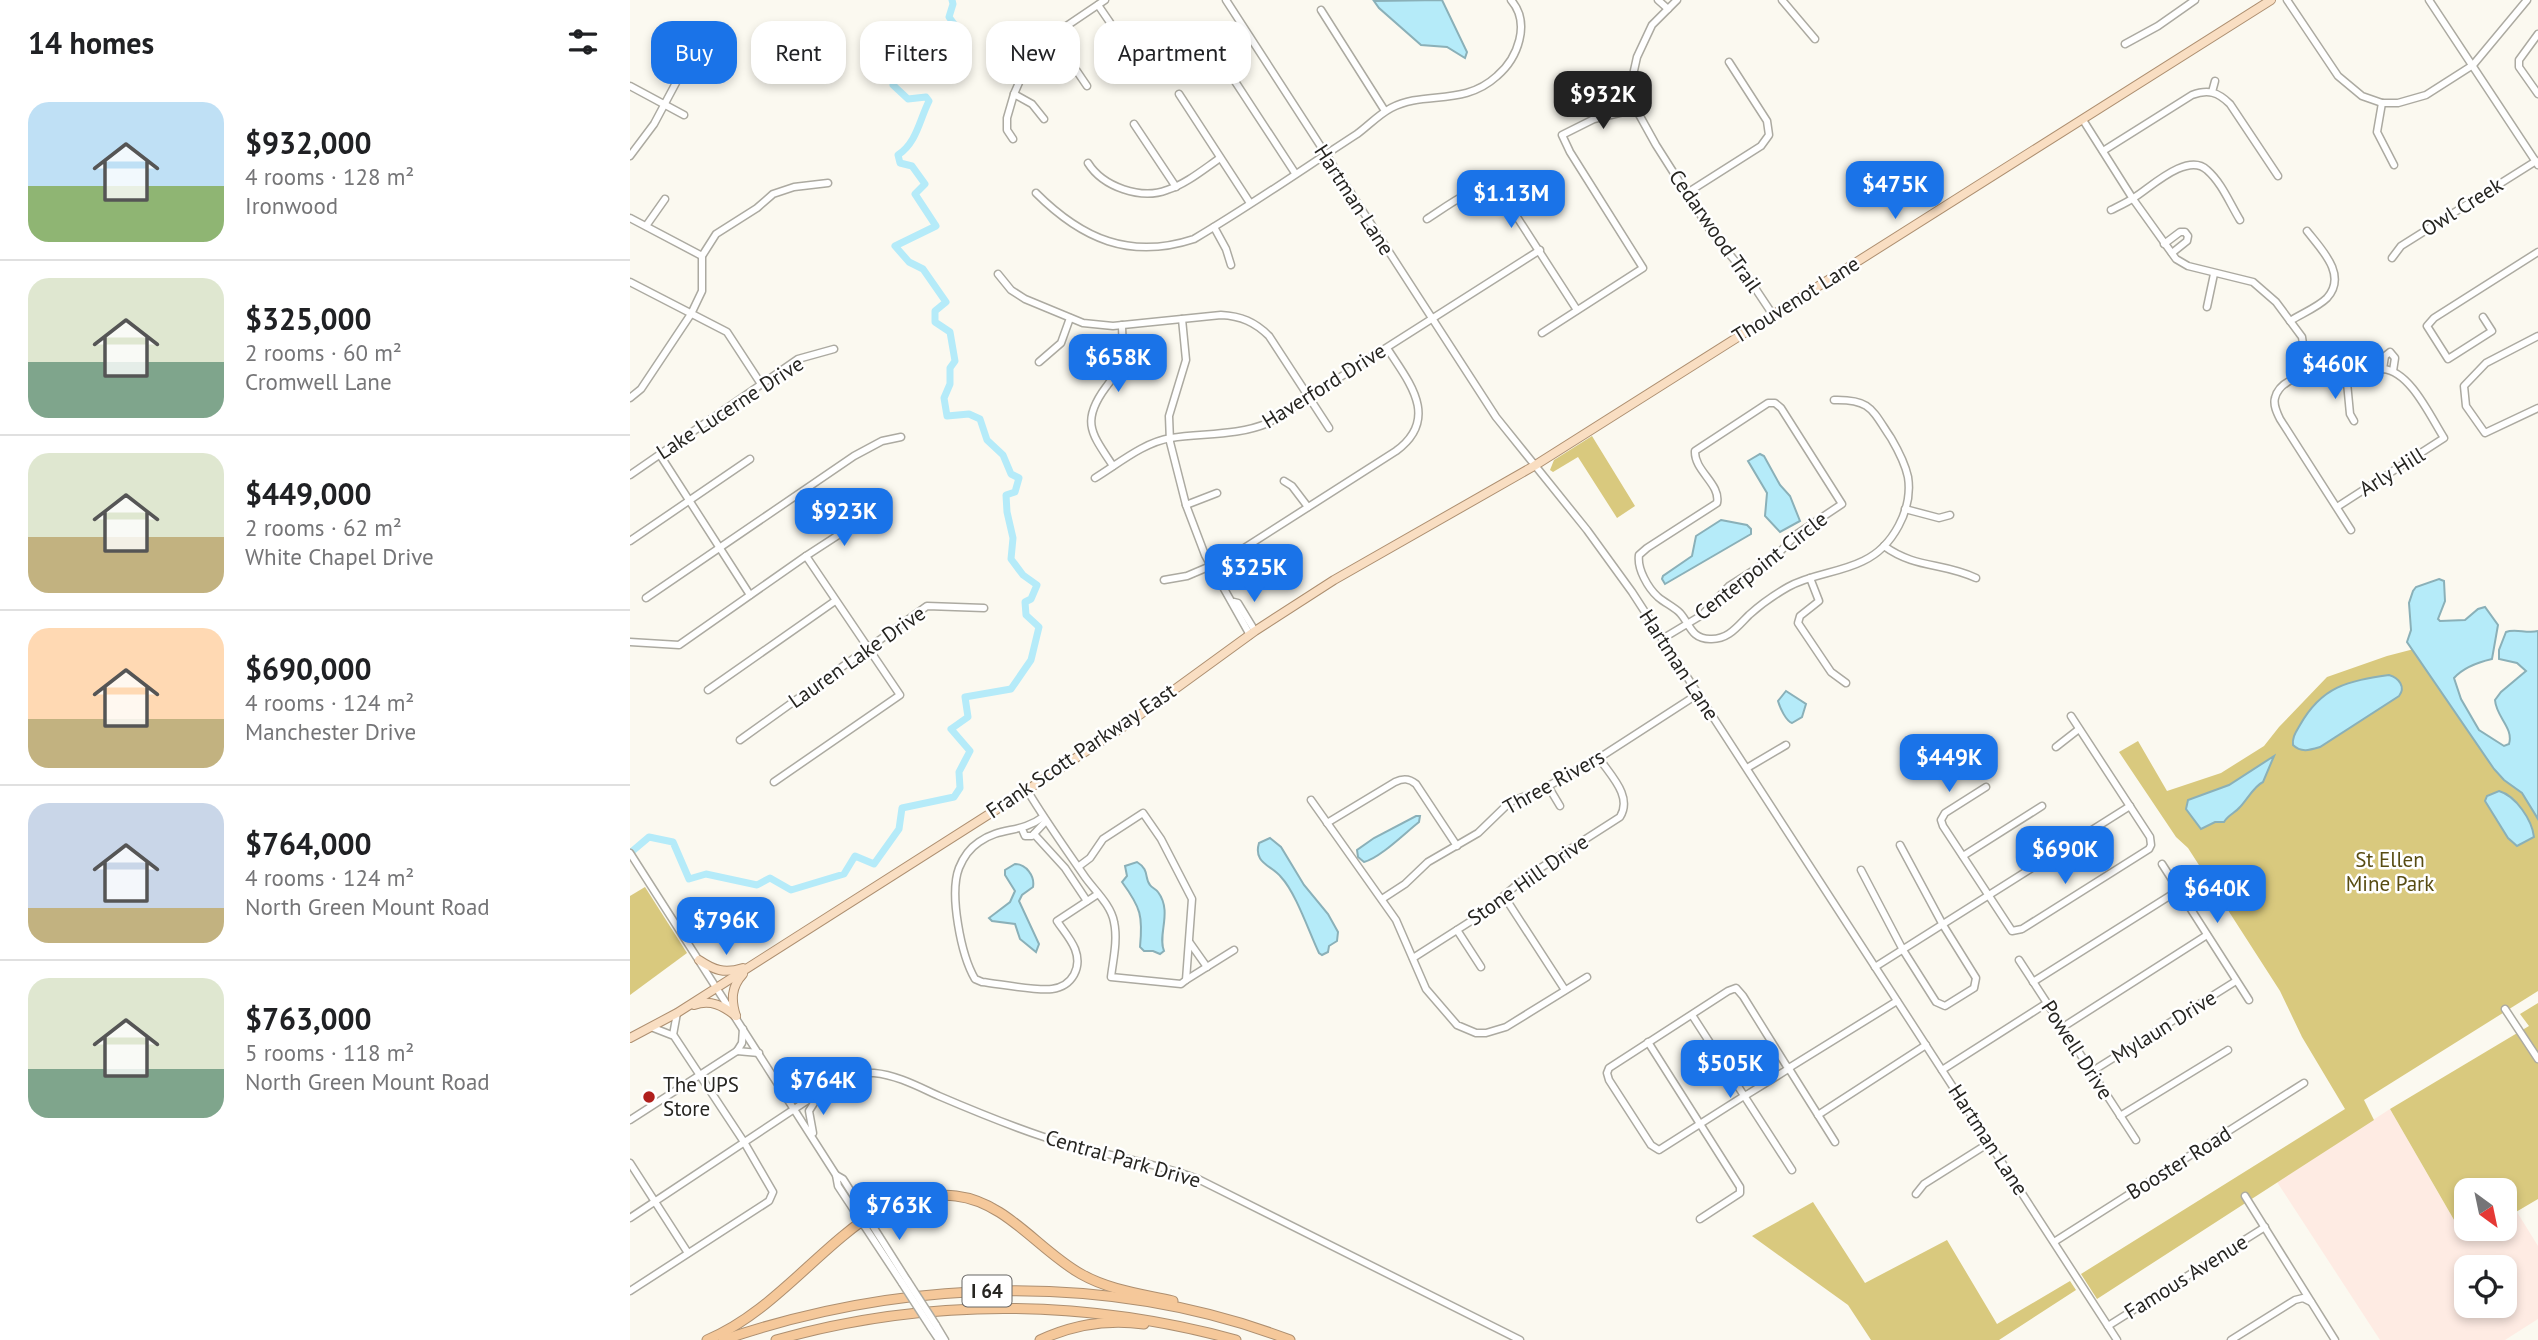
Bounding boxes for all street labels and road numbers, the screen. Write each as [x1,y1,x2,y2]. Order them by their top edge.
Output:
street label: Hartman Lane [1309,139,1400,260]
street label: Cedarwood Trail [1663,164,1768,297]
street label: Owl Creek [2416,171,2508,242]
street label: Thouvenot Lane [1727,250,1864,349]
street label: Haverford Drive [1257,337,1391,434]
street label: Lake Lucerne Drive [651,350,808,465]
street label: Arly Hill [2354,441,2430,502]
street label: Centerpoint Circle [1689,505,1833,626]
street label: Lauren Lake Drive [783,599,930,714]
street label: Hartman Lane [1634,604,1725,725]
street label: Frank Scott Parkway East [981,677,1181,824]
street label: Three Rivers [1498,743,1609,820]
street label: Stone Hill Drive [1462,828,1594,931]
street label: Mylaun Drive [2106,984,2221,1069]
street label: Powell Drive [2035,995,2119,1104]
street label: Hartman Lane [1943,1079,2034,1200]
street label: Booster Road [2121,1120,2236,1205]
street label: Central Park Drive [1042,1123,1204,1194]
street label: Famous Avenue [2119,1228,2252,1325]
road number: I 64 [962,1275,1012,1306]

